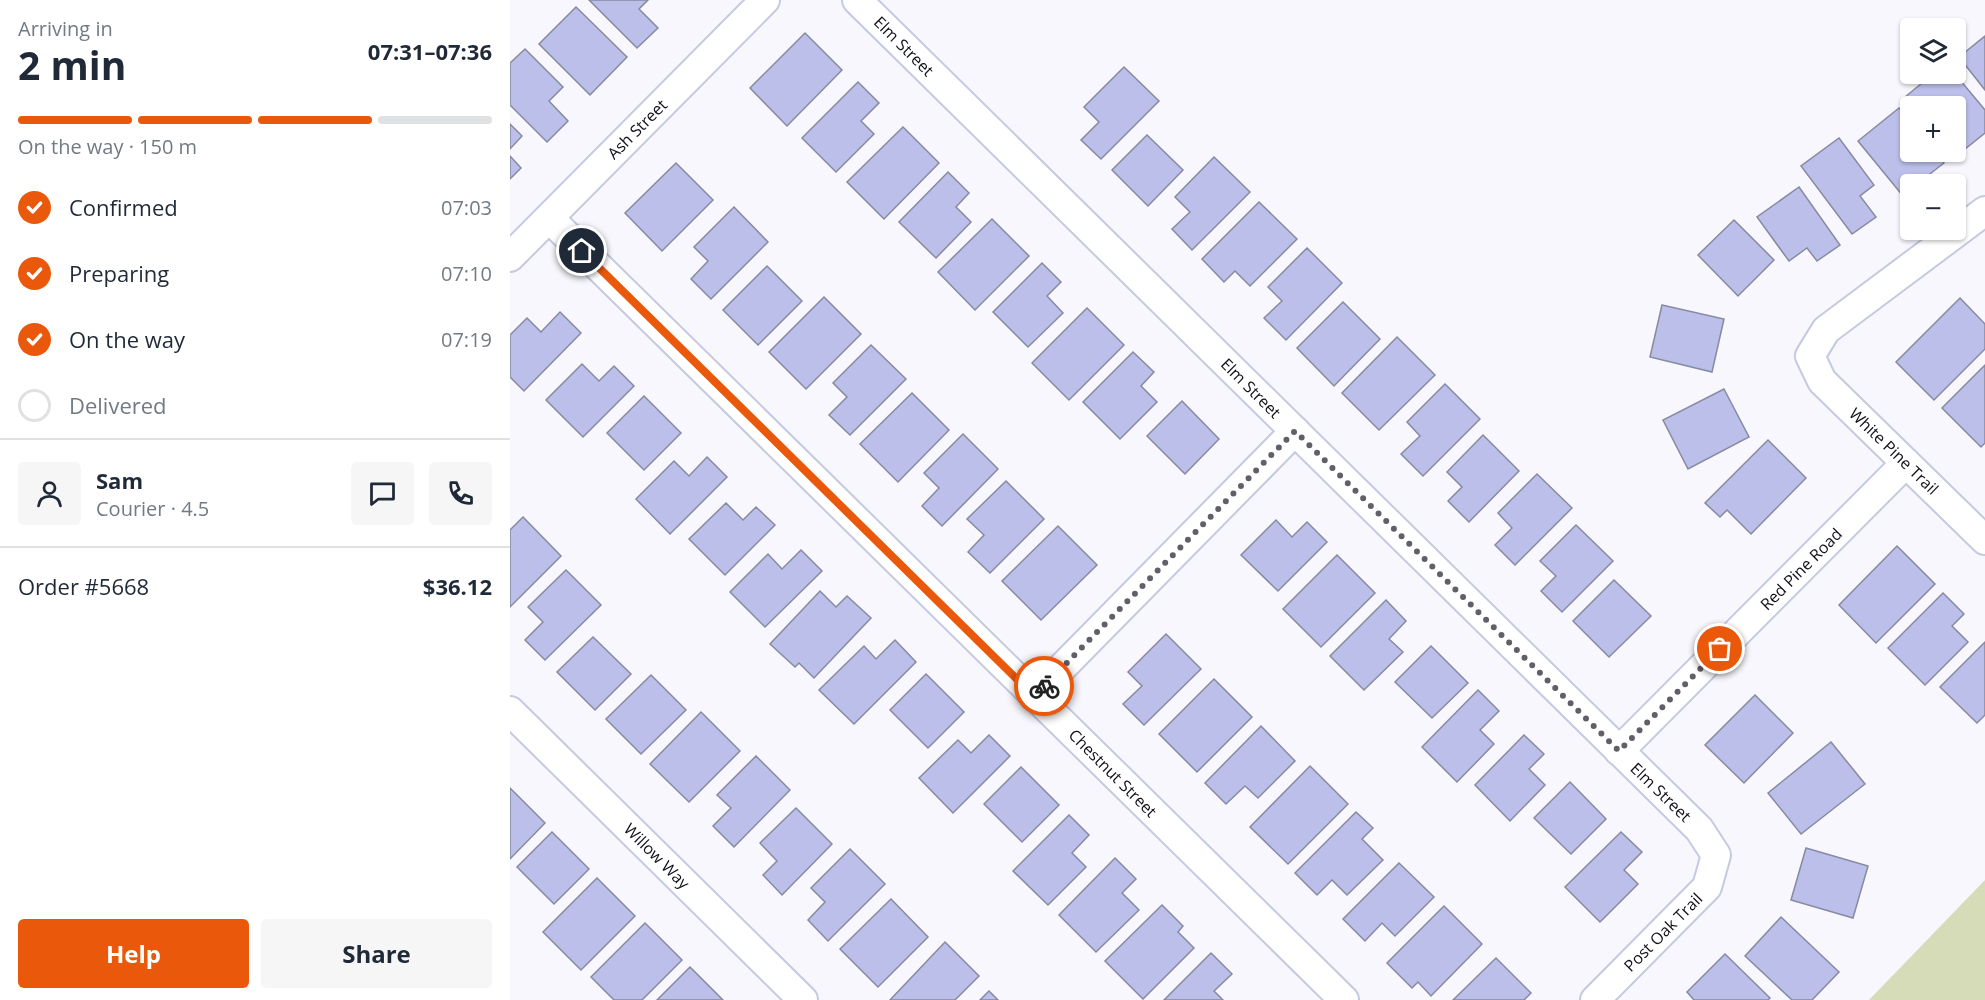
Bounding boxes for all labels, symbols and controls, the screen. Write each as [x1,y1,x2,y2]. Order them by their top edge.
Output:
street label: Elm Street [869,11,939,81]
text: Arriving in [18,15,113,42]
map controls [1900,18,1966,240]
button: layers [1900,18,1966,84]
text: 07:31–07:36 [368,36,492,66]
text: 2 min [18,38,126,91]
street label: Ash Street [602,94,672,164]
button: + [1900,96,1966,162]
text: On the way · 150 m [18,133,197,160]
button: − [1900,174,1966,240]
icon: check [18,191,51,224]
text: Confirmed [69,192,178,222]
text: 07:03 [441,194,492,221]
pin [556,225,607,276]
icon: home [565,234,598,267]
icon: check [18,257,51,290]
text: Preparing [69,258,169,288]
text: 07:10 [441,260,492,287]
icon: check [18,323,51,356]
text: On the way [69,324,185,354]
text: 07:19 [441,326,492,353]
street label: Elm Street [1216,353,1286,423]
text: Delivered [69,390,167,420]
street label: White Pine Trail [1844,403,1944,499]
button: person [18,462,81,525]
button: chat [351,462,414,525]
button: phone [429,462,492,525]
text: Sam [96,465,143,495]
text: Courier · 4.5 [96,495,209,522]
street label: Red Pine Road [1755,523,1847,615]
text: Order #5668 [18,571,149,601]
text: $36.12 [423,571,492,601]
pin [1694,623,1745,674]
icon: bag [1703,632,1736,665]
courier [1014,656,1074,716]
icon: bike [1028,670,1061,703]
street label: Chestnut Street [1064,724,1162,822]
street label: Elm Street [1626,757,1696,827]
street label: Willow Way [619,818,695,894]
street label: Post Oak Trail [1619,888,1707,976]
button: Help [18,919,249,988]
button: Share [261,919,492,988]

